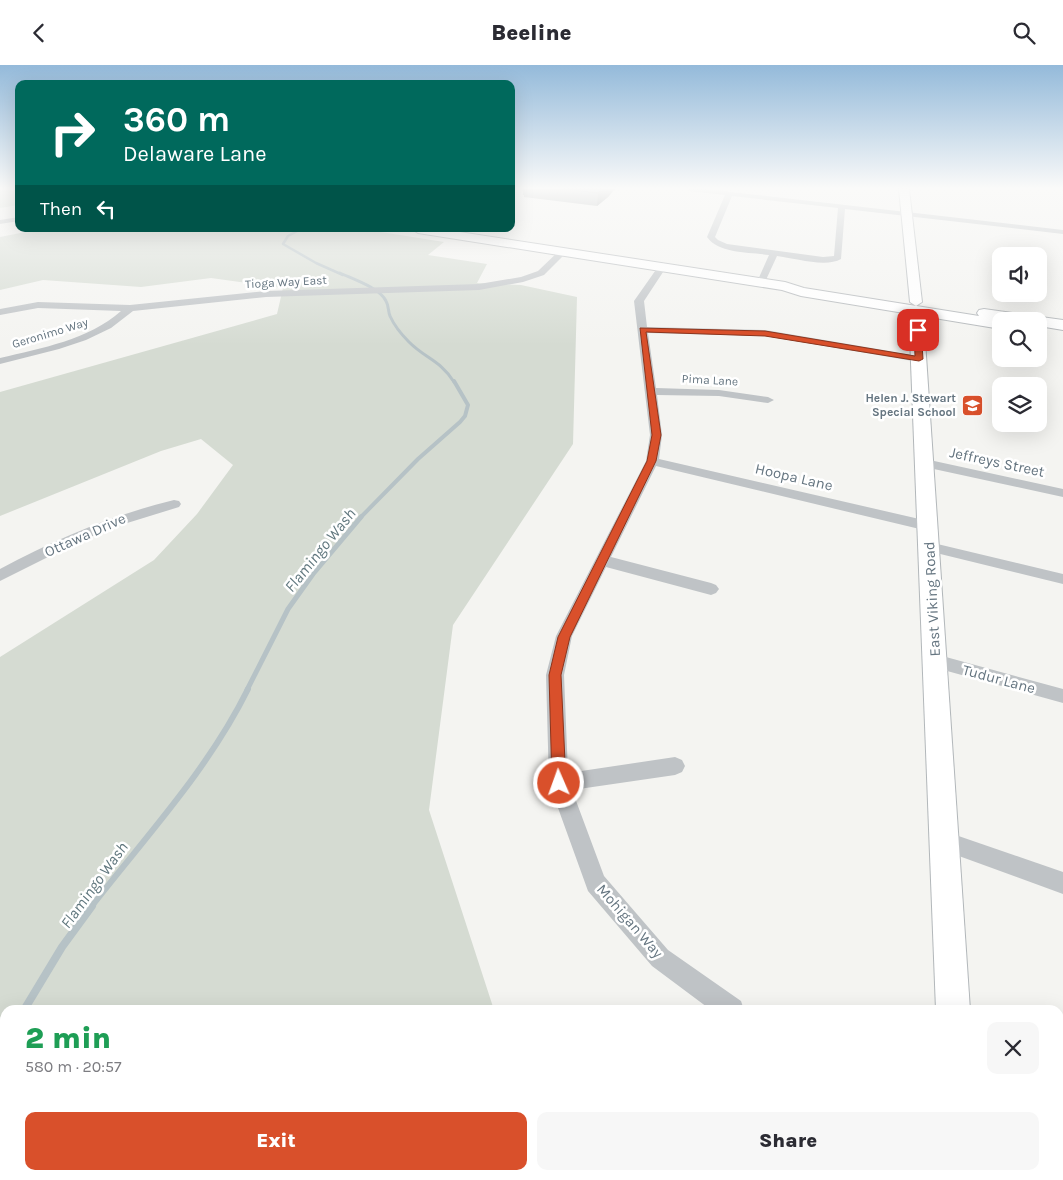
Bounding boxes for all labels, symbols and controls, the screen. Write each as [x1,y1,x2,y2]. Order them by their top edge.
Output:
icon: back [25,19,53,47]
icon: search [1010,19,1038,47]
text: Beeline [491,20,572,46]
text: 360 m [123,99,230,140]
icon: right [40,100,105,165]
text: Delaware Lane [123,141,267,167]
icon: left [92,195,120,223]
text: Then [40,198,82,220]
map controls [992,247,1047,432]
button: sound [992,247,1047,302]
street label: Tioga Way East [245,273,328,291]
pin [897,309,939,351]
button: search [992,312,1047,367]
street label: Geronimo Way [10,315,90,351]
icon: arrive [904,316,932,344]
street label: Pima Lane [681,372,739,388]
button: layers [992,377,1047,432]
place label: Helen J. Stewart Special School [865,391,956,419]
school or university icon: Helen J. Stewart Special School [960,393,984,417]
street label: Jeffreys Street [948,443,1047,481]
street label: Hoopa Lane [753,459,835,495]
water label: Flamingo Wash [280,504,360,596]
street label: Ottawa Drive [42,509,128,561]
street label: East Viking Road [920,541,944,657]
street label: Tudur Lane [961,661,1037,697]
position arrow [532,756,584,808]
water label: Flamingo Wash [56,838,132,932]
street label: Mohigan Way [593,880,667,962]
text: 2 min [25,1020,111,1056]
button: close [987,1022,1039,1074]
text: 580 m · 20:57 [25,1057,122,1076]
button: Exit [25,1112,527,1170]
button: Share [537,1112,1039,1170]

